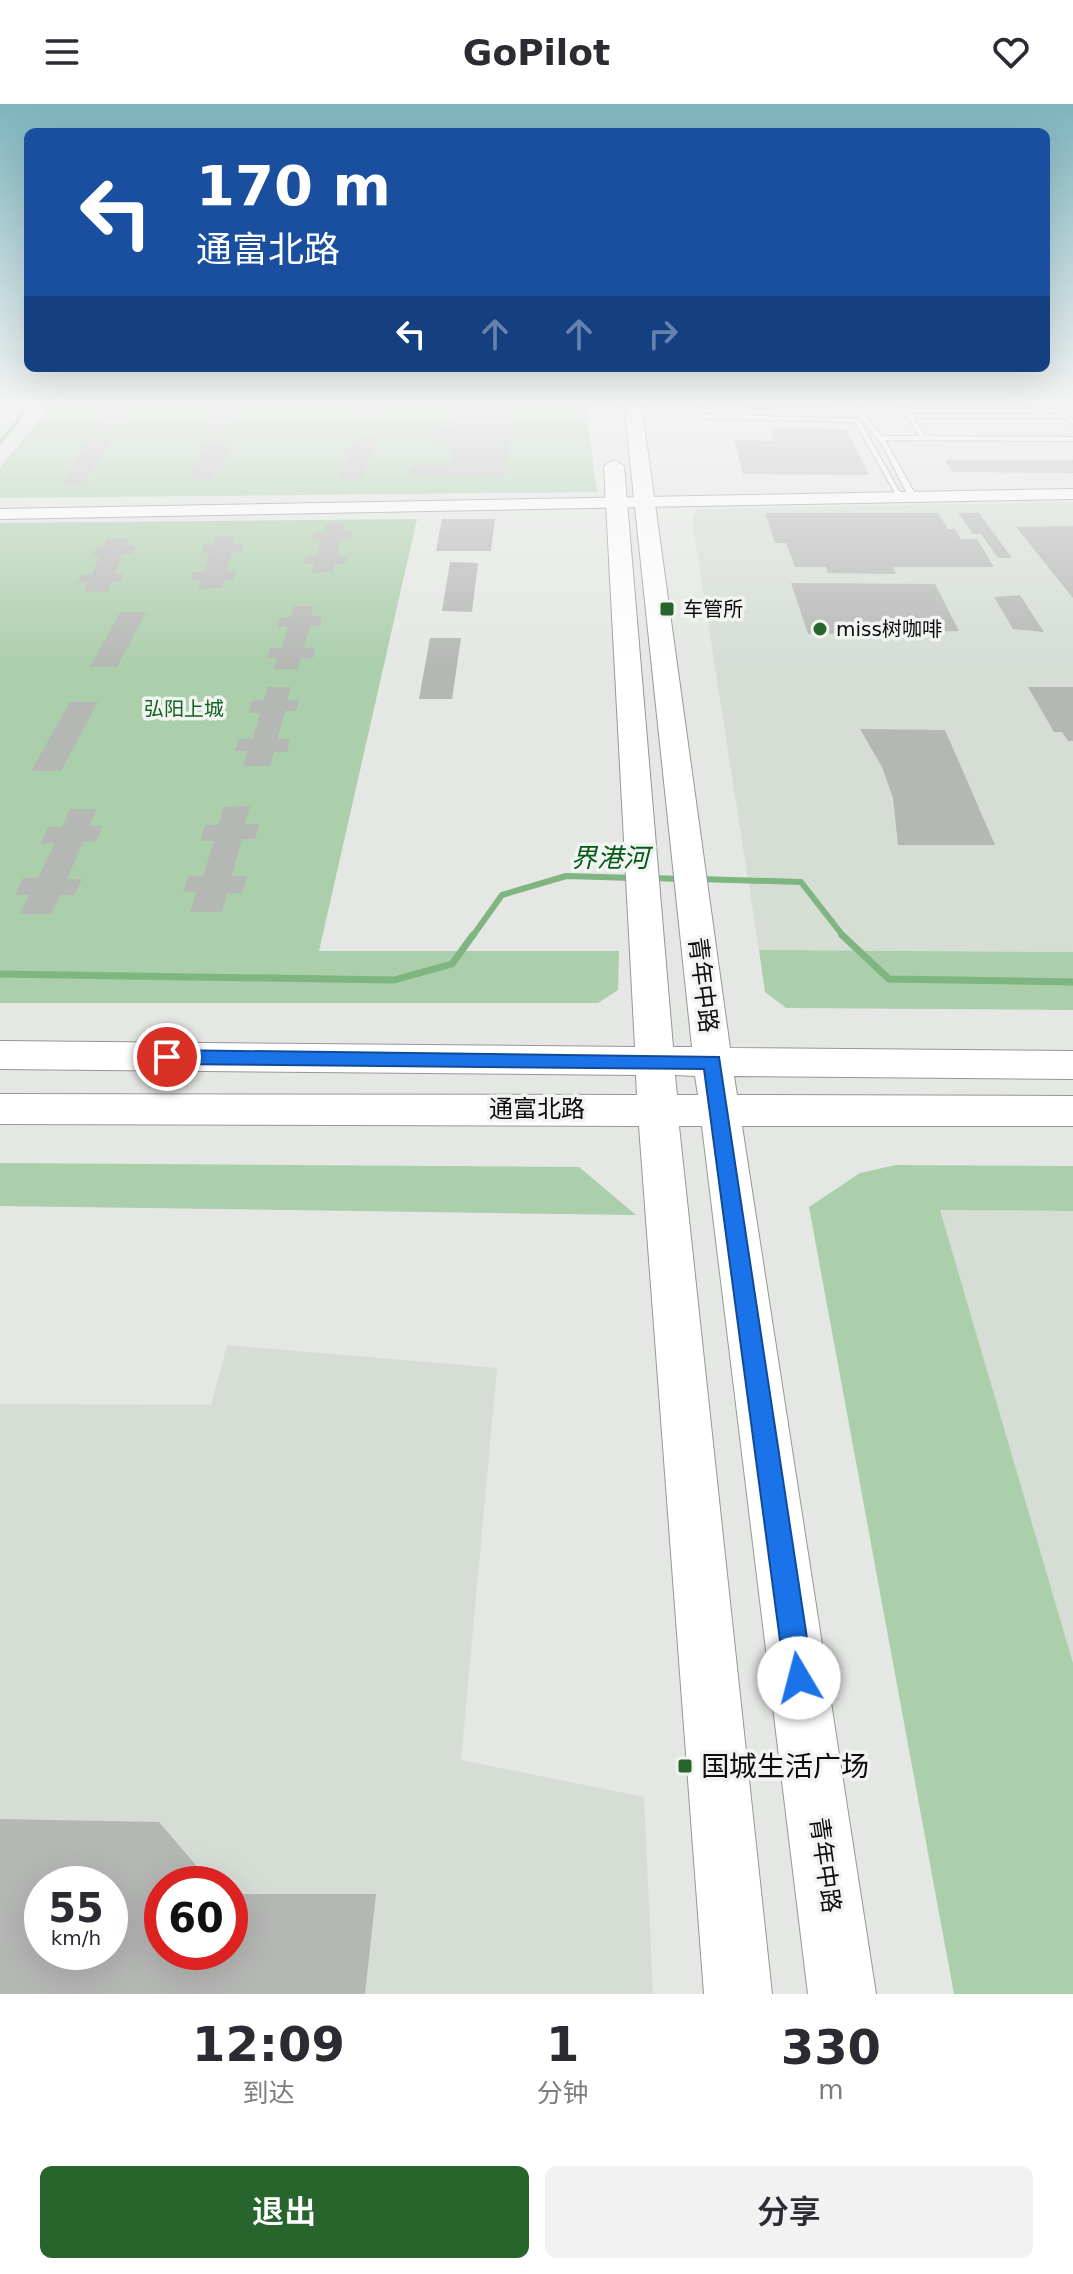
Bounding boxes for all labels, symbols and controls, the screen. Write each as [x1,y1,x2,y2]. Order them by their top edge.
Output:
icon: menu [40,30,84,74]
icon: heart [989,30,1033,74]
text: GoPilot [463,32,610,73]
text: 170 m [196,153,391,218]
icon: left [64,160,168,264]
text: 通富北路 [196,229,340,270]
icon: left [389,312,433,356]
icon: ahead [473,312,517,356]
icon: ahead [557,312,601,356]
icon: right [641,312,685,356]
place label: 车管所 [683,597,743,621]
marker: 车管所 [658,600,676,618]
place label: miss树咖啡 [836,617,942,641]
marker: miss树咖啡 [811,620,829,638]
park label: 弘阳上城 [144,697,224,721]
water label: 界港河 [571,843,654,873]
street label: 青年中路 [683,936,723,1034]
pin [133,1023,201,1091]
icon: arrive [145,1035,189,1079]
street label: 通富北路 [489,1095,585,1123]
position arrow [757,1636,841,1720]
place label: 国城生活广场 [701,1750,869,1783]
marker: 国城生活广场 [676,1757,694,1775]
street label: 青年中路 [804,1816,846,1914]
speed limit sign: 60 [144,1866,248,1970]
text: 55 [48,1885,104,1931]
text: km/h [51,1926,101,1950]
text: 12:09 [192,2016,345,2072]
text: 1 [546,2016,579,2072]
text: 330 [781,2019,881,2075]
text: m [818,2075,844,2105]
text: 到达 [242,2078,294,2108]
text: 分钟 [537,2078,589,2108]
button: 退出 [40,2166,529,2258]
button: 分享 [545,2166,1033,2258]

